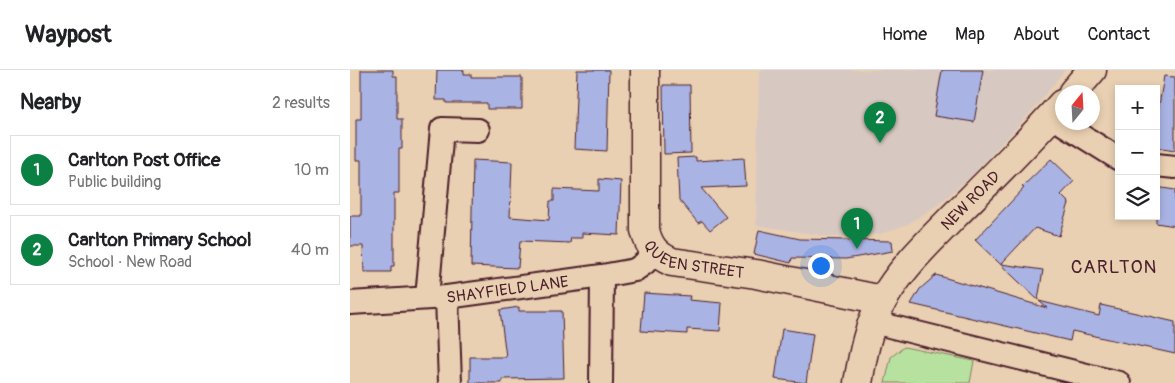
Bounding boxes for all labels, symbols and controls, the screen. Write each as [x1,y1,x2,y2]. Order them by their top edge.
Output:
text: Waypost [25,20,112,49]
text: Home [882,23,927,46]
text: Map [955,23,985,46]
text: About [1013,23,1059,46]
text: Contact [1087,23,1150,46]
north arrow [1055,85,1100,130]
map controls [1115,85,1160,220]
button: + [1115,85,1160,130]
text: Nearby [20,89,81,116]
text: 2 results [272,93,330,113]
pin: 2 [864,102,896,143]
button: − [1115,130,1160,175]
text: Carlton Post Office [68,148,220,172]
text: 1 [34,160,40,180]
text: 10 m [294,160,329,180]
street label: NEW ROAD [937,167,1005,235]
text: Public building [68,172,161,192]
button: layers [1115,175,1160,220]
pin: 1 [841,208,873,249]
text: Carlton Primary School [68,228,252,252]
street label: QUEEN STREET [639,237,745,283]
text: 2 [33,240,41,260]
text: 40 m [291,240,329,260]
text: School · New Road [68,252,192,272]
your location [808,253,834,279]
district label: CARLTON [1071,255,1157,279]
street label: SHAYFIELD LANE [445,272,570,308]

